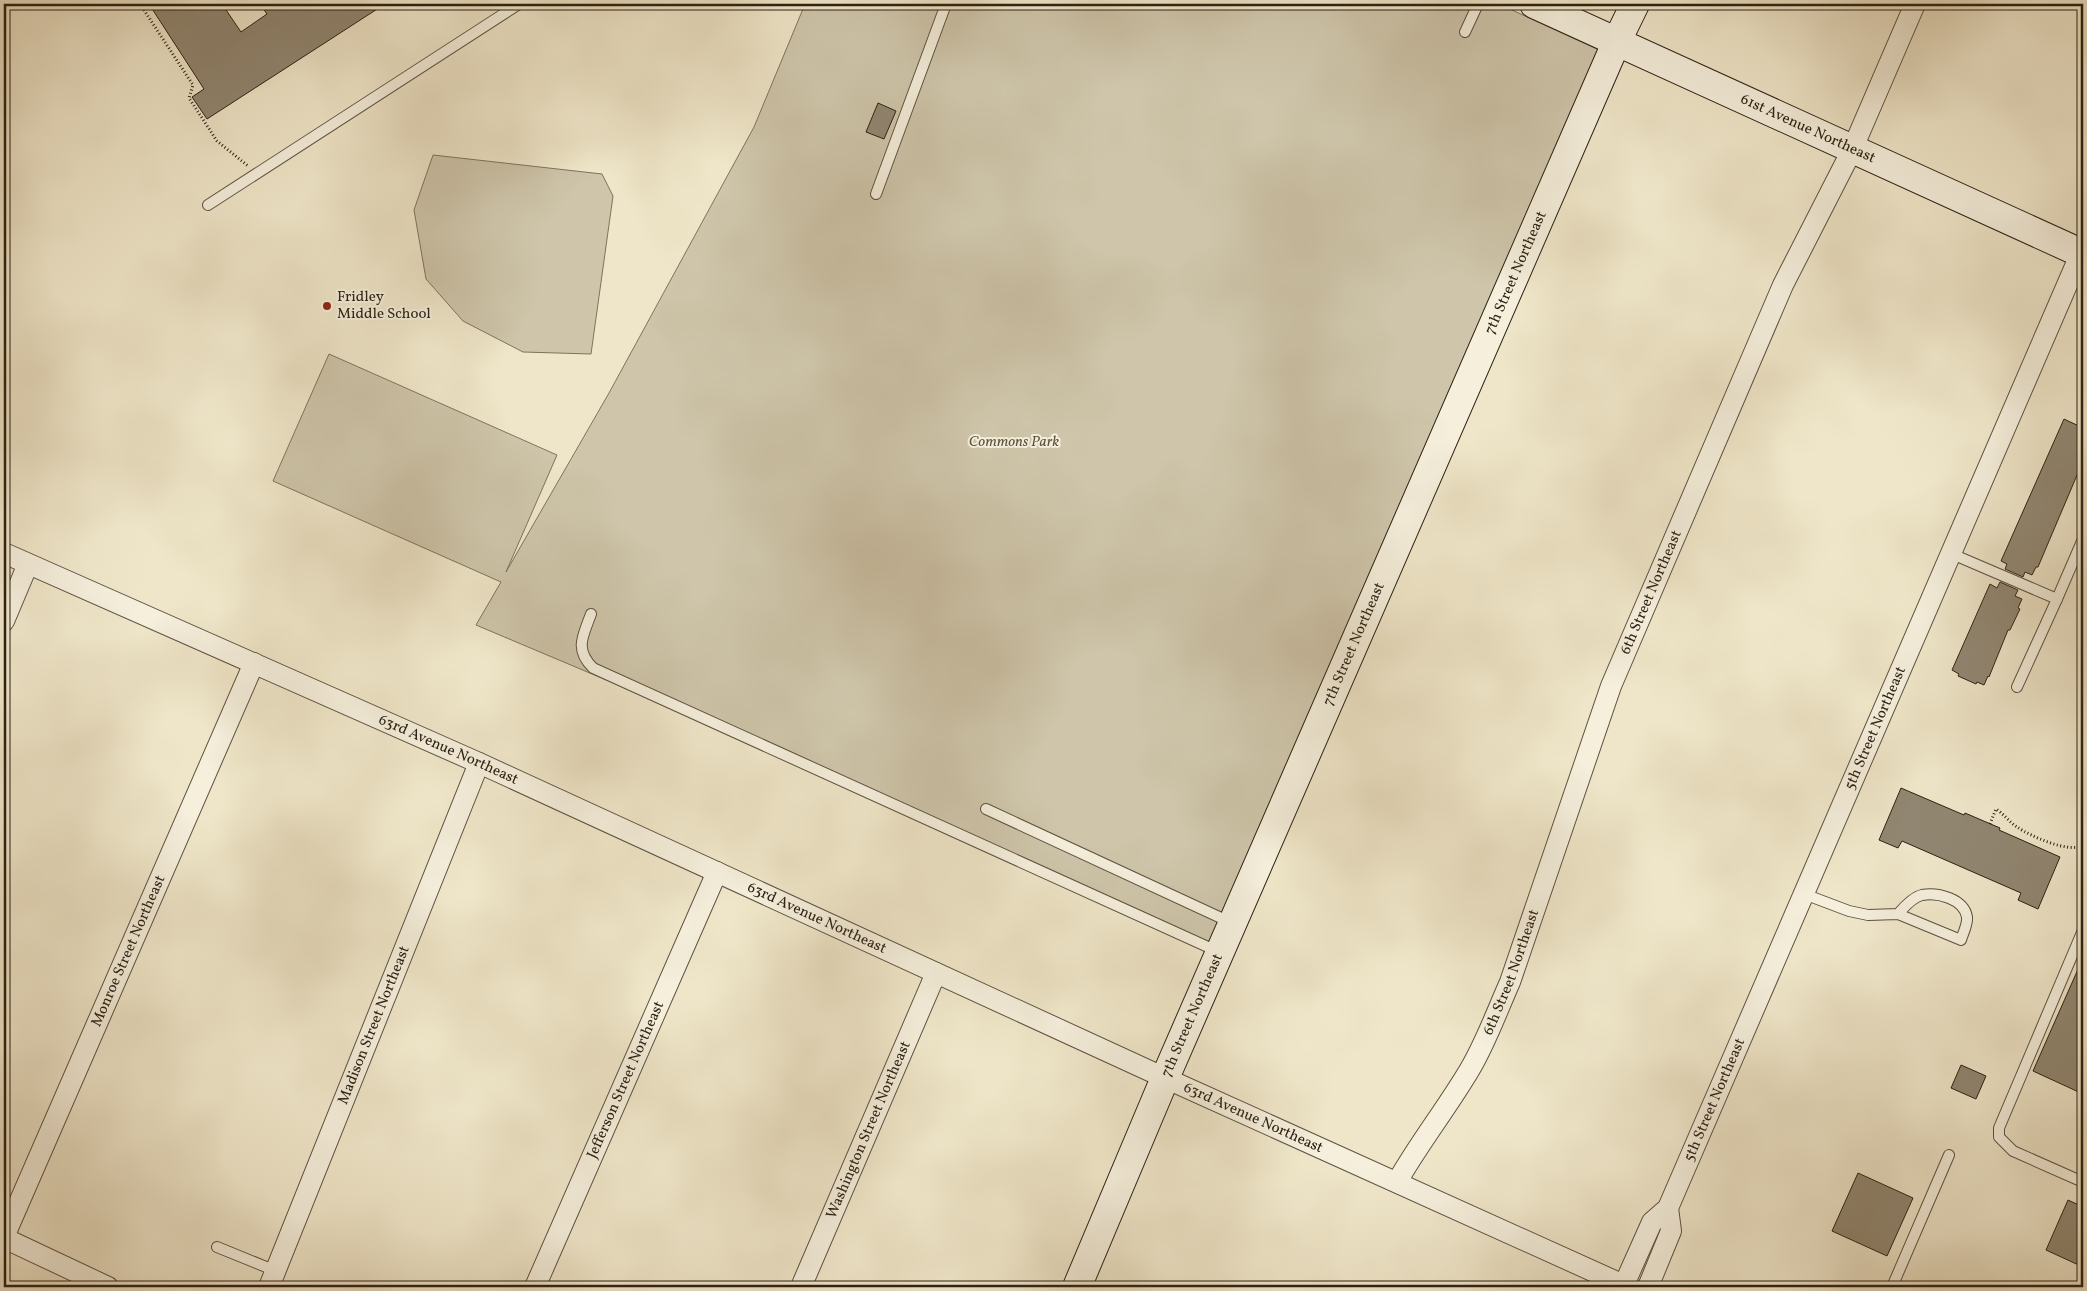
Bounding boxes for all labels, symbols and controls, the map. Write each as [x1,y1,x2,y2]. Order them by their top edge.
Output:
street label: 61st Avenue Northeast [1737,89,1879,169]
street label: 7th Street Northeast [1480,208,1552,338]
place label: Fridley Middle School [337,287,431,325]
marker: Fridley Middle School [321,300,333,312]
park label: Commons Park [969,432,1059,453]
street label: 6th Street Northeast [1615,527,1687,658]
street label: 7th Street Northeast [1318,579,1390,709]
street label: 5th Street Northeast [1839,663,1911,793]
street label: 63rd Avenue Northeast [375,709,522,790]
street label: Monroe Street Northeast [86,872,171,1030]
street label: 63rd Avenue Northeast [744,877,890,959]
street label: 6th Street Northeast [1478,906,1545,1039]
street label: Madison Street Northeast [333,943,415,1108]
street label: 7th Street Northeast [1156,950,1228,1081]
street label: Jefferson Street Northeast [582,998,670,1162]
street label: 5th Street Northeast [1679,1035,1751,1165]
street label: Washington Street Northeast [821,1038,916,1222]
street label: 63rd Avenue Northeast [1180,1077,1326,1158]

